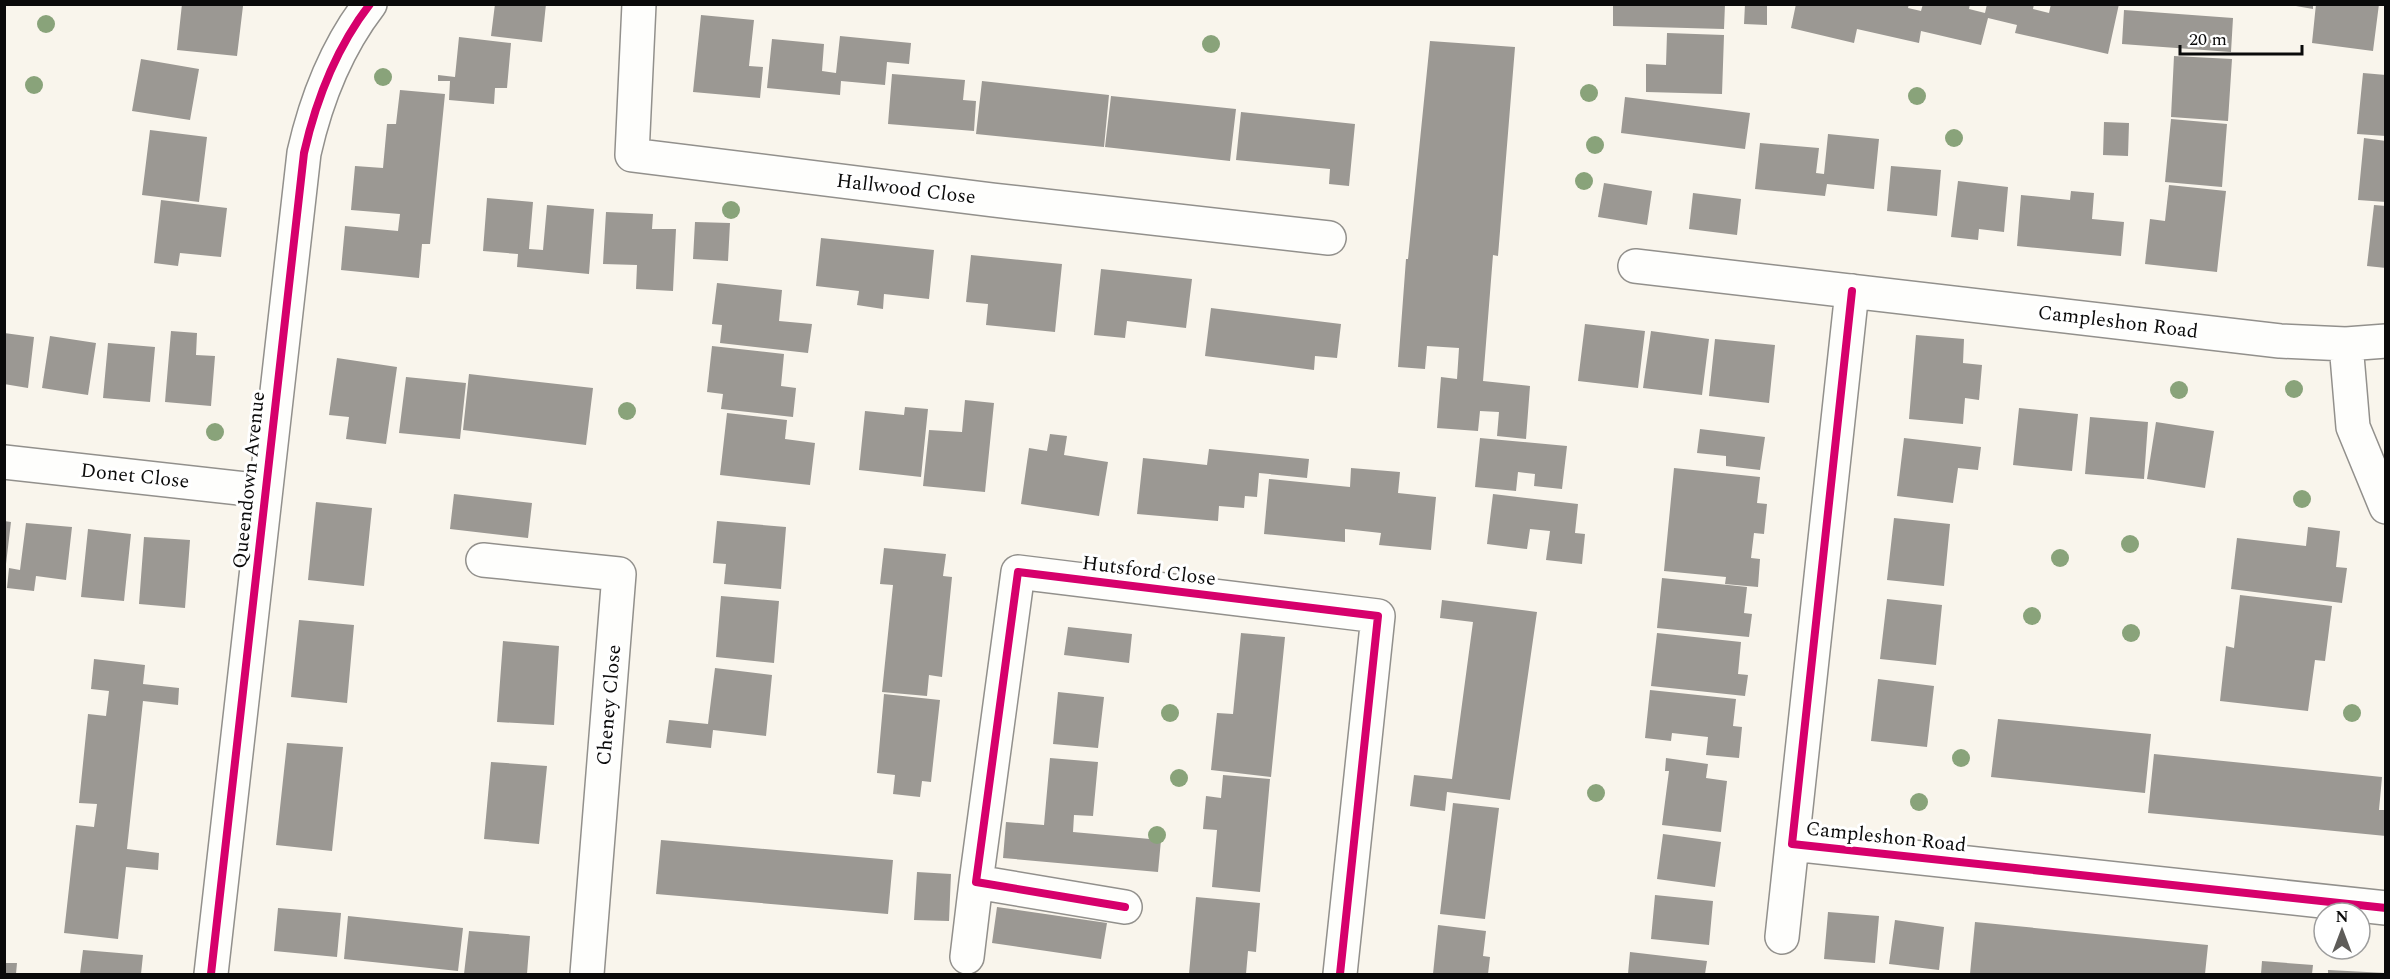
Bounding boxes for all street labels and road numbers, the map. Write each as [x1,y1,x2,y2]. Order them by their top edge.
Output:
street label: Hallwood Close [835,166,977,212]
street label: Campleshon Road [2036,297,2200,347]
street label: Queendown Avenue [225,390,273,570]
street label: Donet Close [79,455,191,497]
street label: Hutsford Close [1080,548,1218,594]
street label: Cheney Close [589,643,629,767]
street label: Campleshon Road [1804,814,1968,860]

